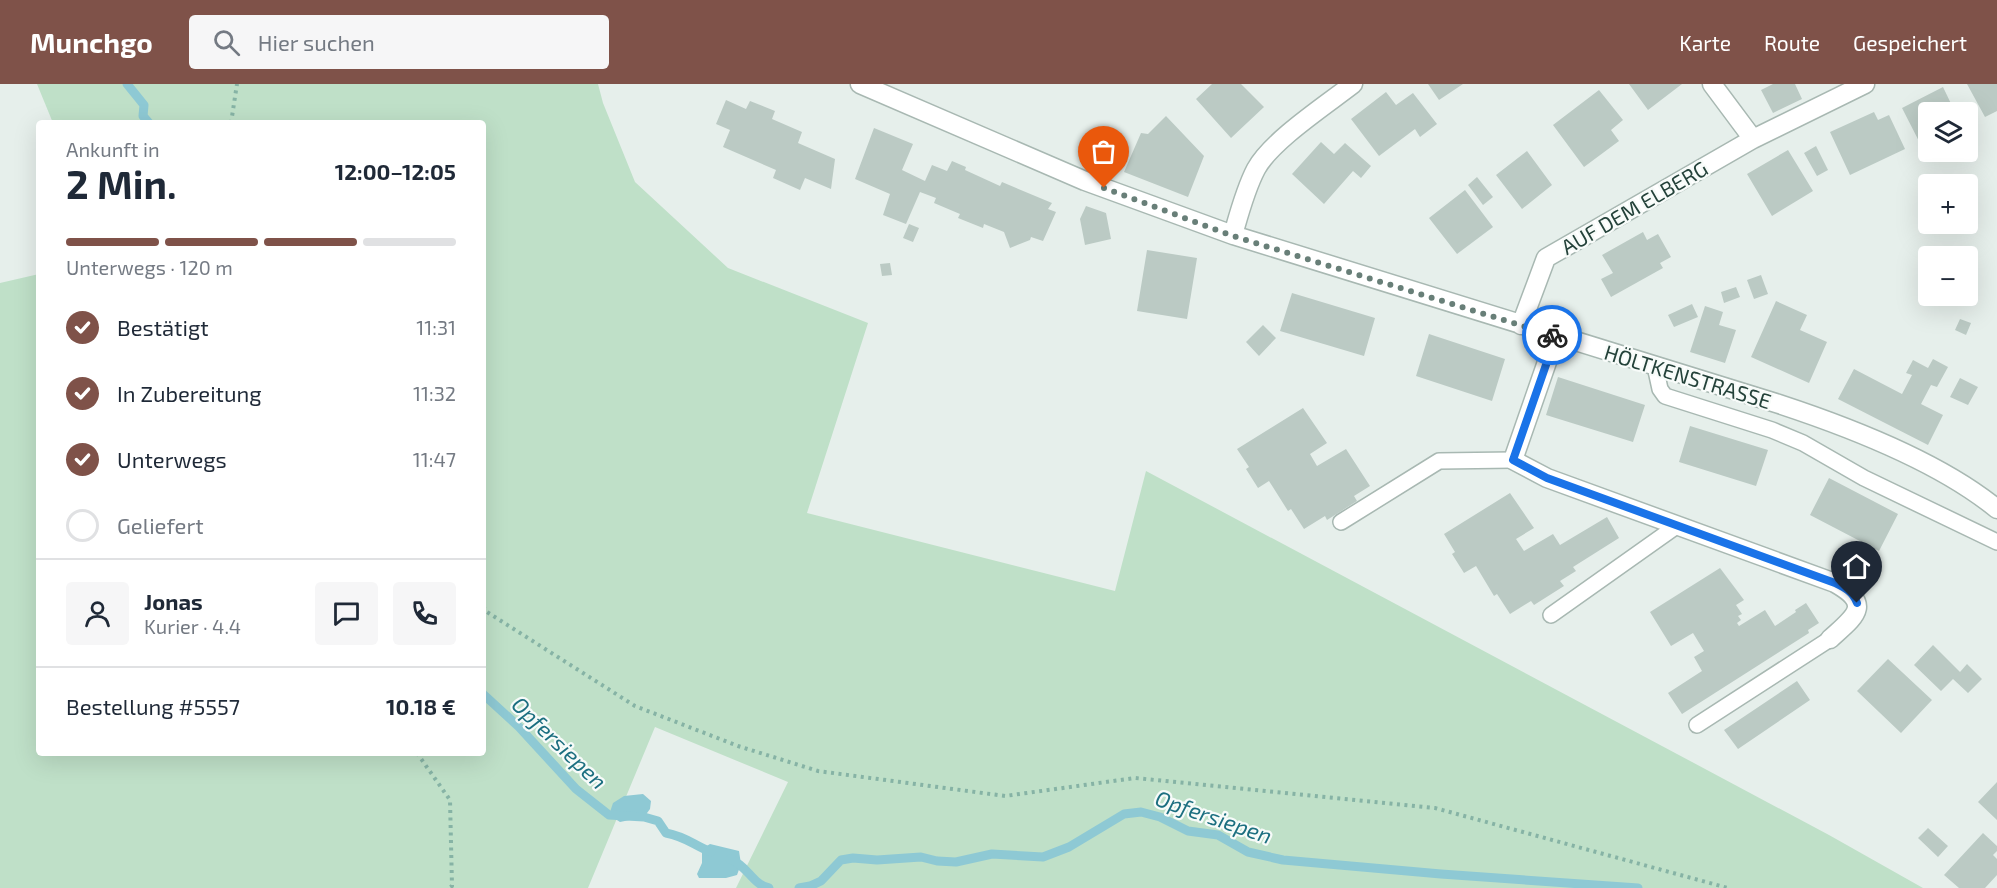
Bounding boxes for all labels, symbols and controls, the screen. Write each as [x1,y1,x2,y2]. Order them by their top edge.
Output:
search box [189,15,609,69]
text: Munchgo [30,25,153,59]
icon: search [210,26,243,59]
text: Hier suchen [258,29,375,55]
text: Karte [1679,30,1731,55]
text: Route [1764,30,1820,55]
text: Gespeichert [1853,30,1967,55]
map controls [1918,102,1978,306]
button: layers [1918,102,1978,162]
pin [1078,126,1129,188]
icon: bag [1087,135,1120,168]
text: Ankunft in [66,137,160,161]
street label: AUF DEM ELBERG [1556,155,1712,259]
text: 12:00–12:05 [335,158,456,184]
text: 2 Min. [66,160,177,207]
button: + [1918,174,1978,234]
button: − [1918,246,1978,306]
text: Unterwegs · 120 m [66,255,233,279]
courier [1522,305,1582,365]
icon: check [66,311,99,344]
text: Bestätigt [117,314,209,340]
text: 11:31 [416,315,456,339]
icon: bike [1536,319,1569,352]
street label: HÖLTKENSTRASSE [1602,339,1774,413]
icon: check [66,377,99,410]
text: In Zubereitung [117,380,262,406]
text: 11:32 [413,381,456,405]
icon: check [66,443,99,476]
text: Unterwegs [117,446,227,472]
text: 11:47 [413,447,456,471]
text: Geliefert [117,512,204,538]
pin [1831,541,1882,603]
icon: home [1840,550,1873,583]
button: person [66,582,129,645]
button: chat [315,582,378,645]
button: phone [393,582,456,645]
text: Jonas [144,588,203,614]
text: Kurier · 4.4 [144,614,241,638]
water label: Opfersiepen [507,690,613,794]
text: Bestellung #5557 [66,693,240,719]
text: 10.18 € [386,693,456,719]
water label: Opfersiepen [1152,784,1276,848]

